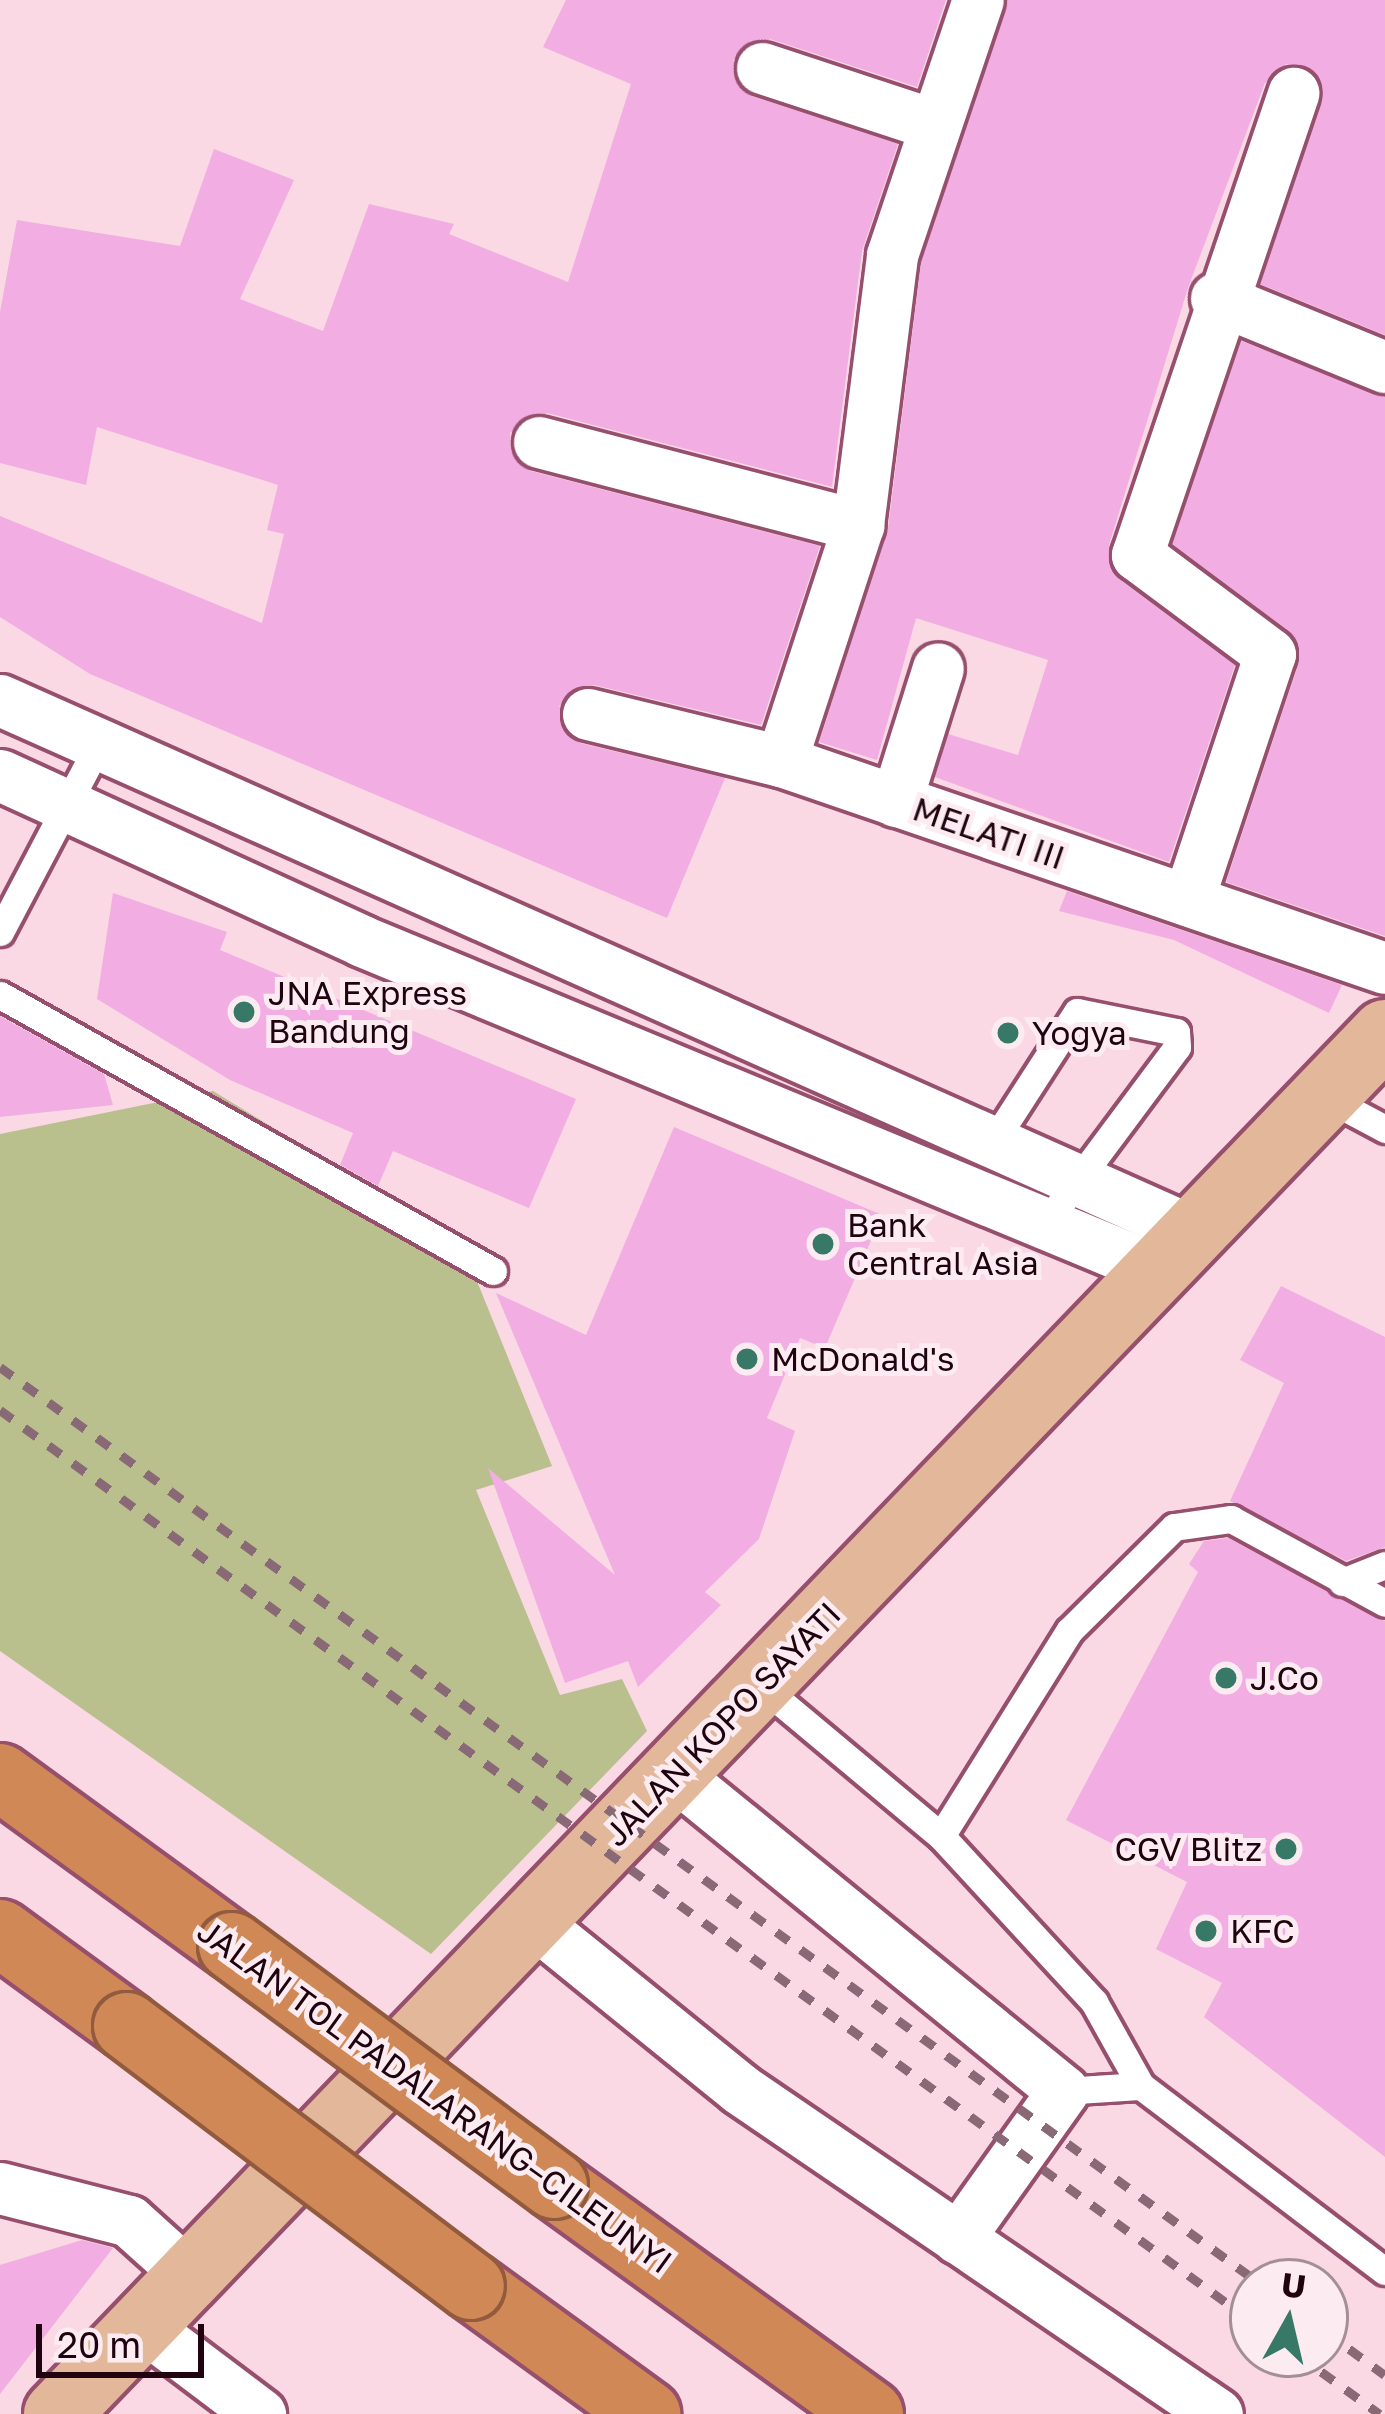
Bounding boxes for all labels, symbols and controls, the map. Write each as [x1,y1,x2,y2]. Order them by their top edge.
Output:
street label: MELATI III [908,789,1070,877]
place label: JNA Express Bandung [268,973,467,1051]
marker: JNA Express Bandung [231,999,257,1025]
place label: Yogya [1032,1013,1127,1053]
marker: Yogya [995,1020,1021,1046]
place label: Bank Central Asia [847,1205,1039,1283]
marker: Bank Central Asia [810,1231,836,1257]
place label: McDonald's [771,1339,954,1379]
marker: McDonald's [734,1346,760,1372]
street label: JALAN KOPO SAYATI [595,1594,849,1854]
place label: J.Co [1250,1658,1319,1698]
marker: J.Co [1213,1665,1239,1691]
place label: CGV Blitz [1114,1829,1262,1869]
marker: CGV Blitz [1273,1836,1299,1862]
street label: JALAN TOL PADALARANG–CILEUNYI [190,1911,680,2281]
place label: KFC [1230,1911,1295,1951]
marker: KFC [1193,1918,1219,1944]
north arrow [1229,2258,1349,2378]
text: U [1279,2264,1308,2306]
scale bar [42,2300,210,2374]
text: 20 m [57,2323,141,2366]

